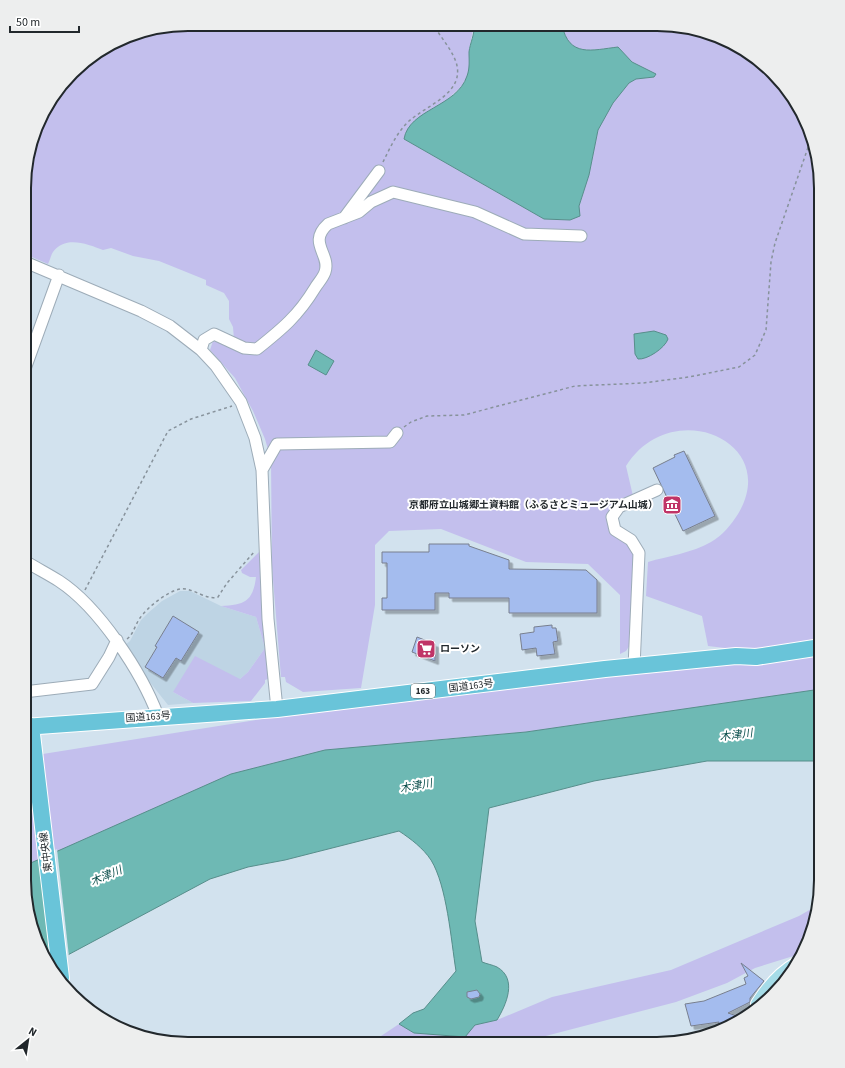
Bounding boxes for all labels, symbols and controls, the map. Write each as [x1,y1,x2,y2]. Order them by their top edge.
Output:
scale bar [10,8,79,34]
text: 50 m [16,14,40,31]
museum icon: 京都府立山城郷土資料館（ふるさとミュージアム山城） [661,494,683,516]
place label: 京都府立山城郷土資料館（ふるさとミュージアム山城） [409,498,658,512]
supermarket icon: ローソン [415,638,437,660]
place label: ローソン [440,642,480,656]
street label: 国道163号 [448,676,494,696]
road number: 163 [411,684,435,698]
street label: 国道163号 [125,708,171,726]
water label: 木津川 [719,725,754,744]
water label: 木津川 [398,775,435,797]
street label: 東中央線 [37,831,55,873]
water label: 木津川 [88,862,125,889]
north arrow [8,1020,48,1060]
text: N [26,1023,40,1040]

